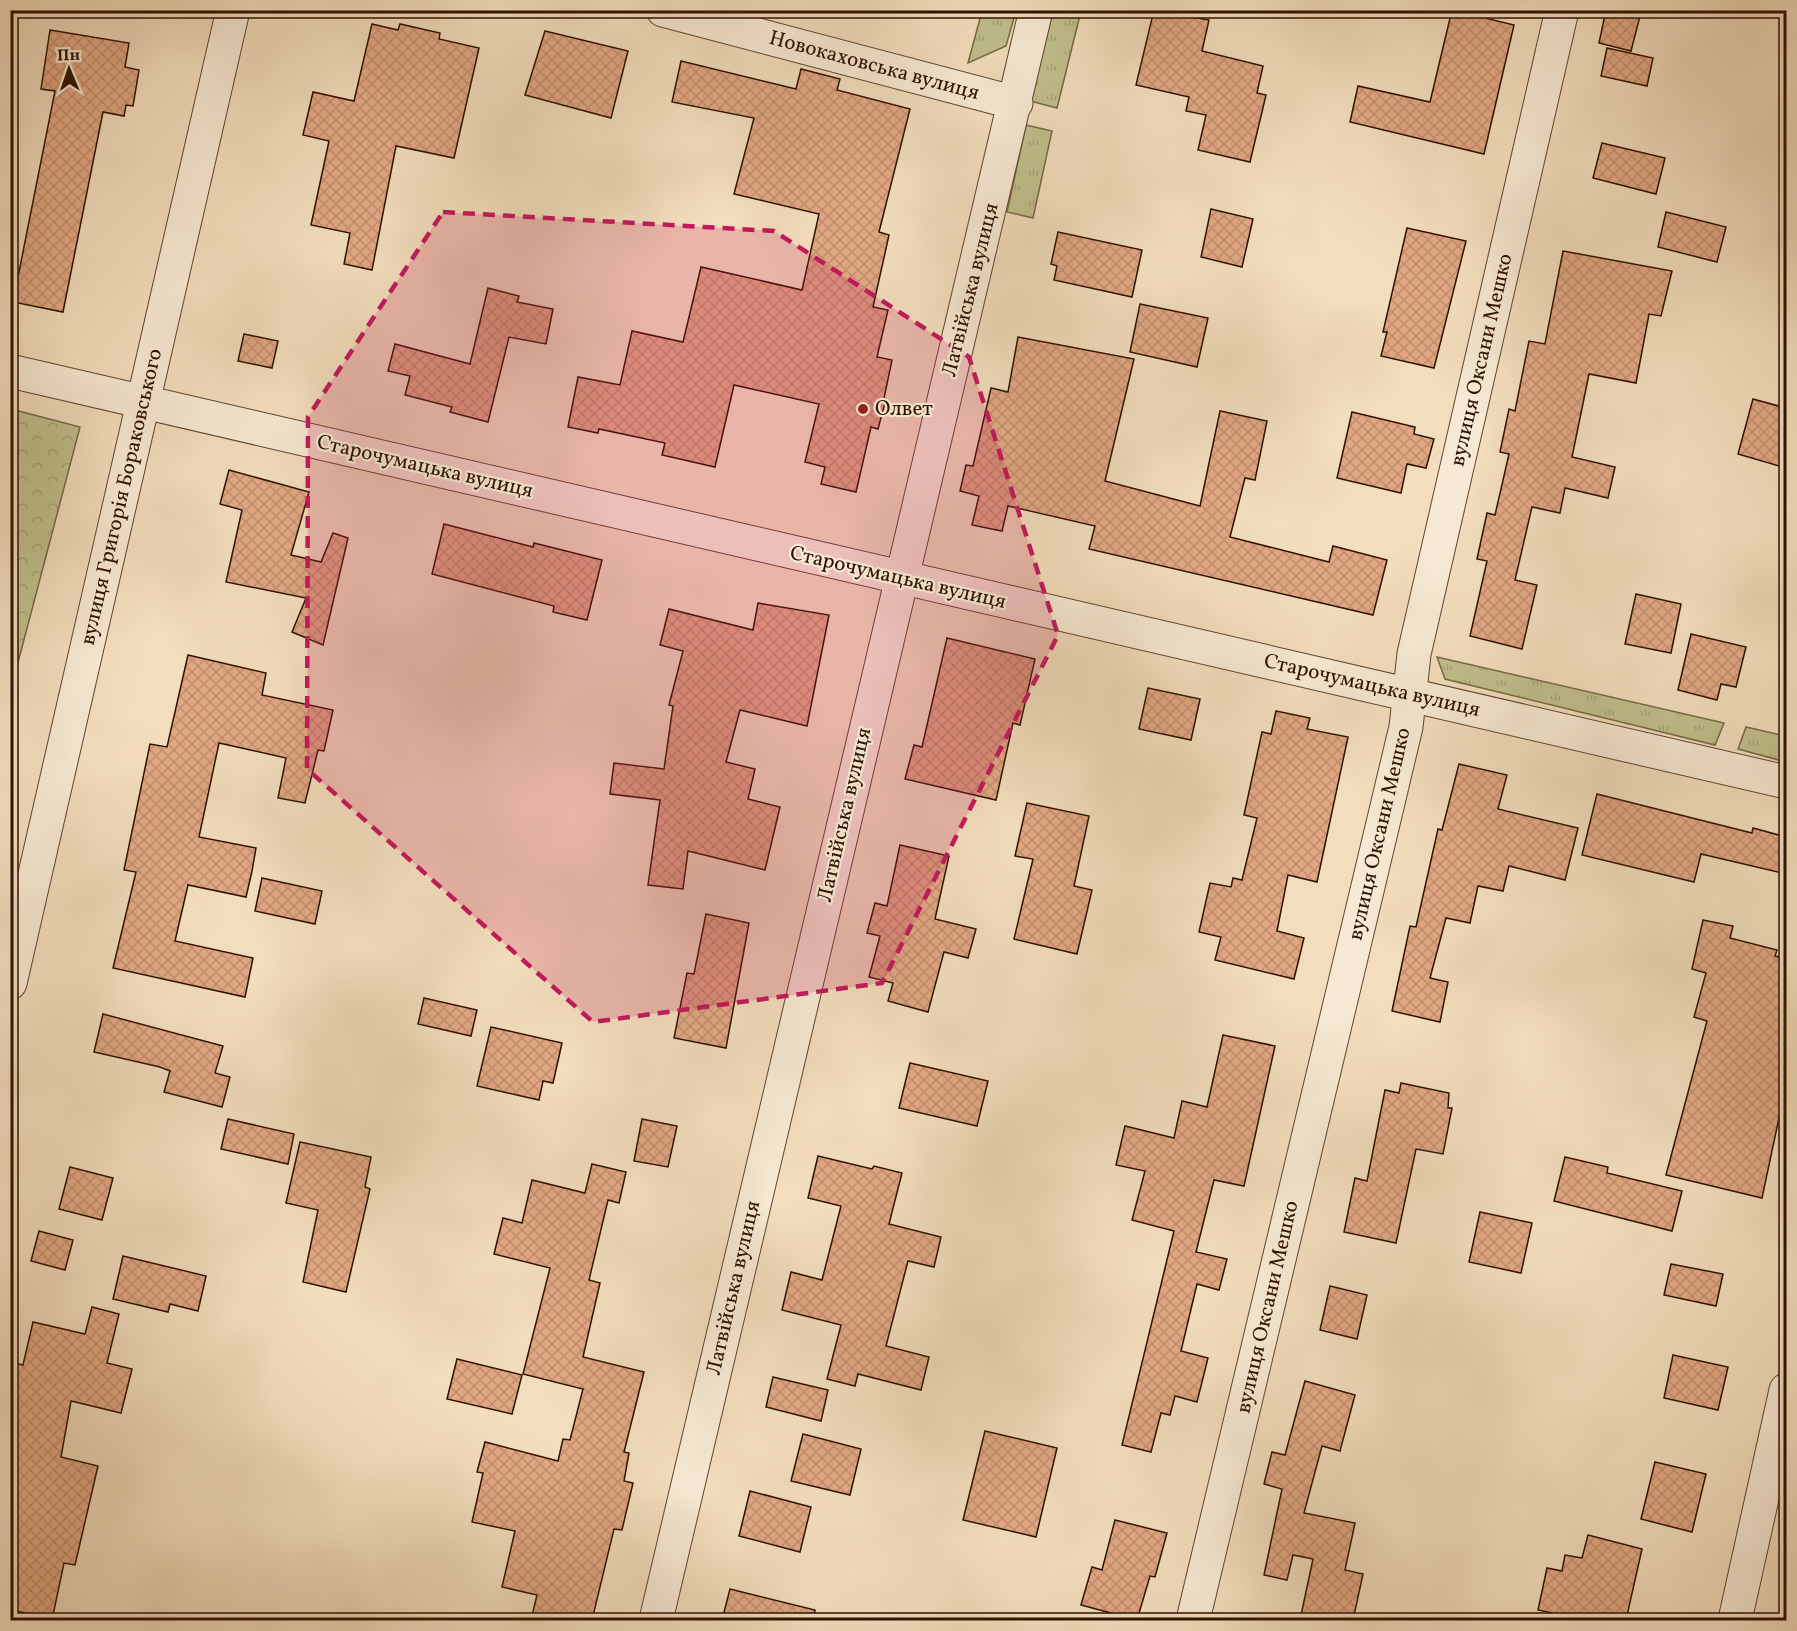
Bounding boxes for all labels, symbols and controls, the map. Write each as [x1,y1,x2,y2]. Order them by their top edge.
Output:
street label: Новокаховська вулиця [766,24,982,108]
north arrow [39,39,99,99]
text: Пн [57,45,80,67]
street label: Латвійська вулиця [935,200,1007,380]
street label: вулиця Оксани Мешко [1443,251,1521,469]
street label: вулиця Григорія Бораковського [74,346,170,648]
place label: Олвет [875,395,933,424]
marker: Олвет [856,402,870,416]
street label: Старочумацька вулиця [314,428,536,506]
street label: Старочумацька вулиця [787,539,1009,617]
street label: Старочумацька вулиця [1261,647,1483,725]
street label: Латвійська вулиця [811,725,879,905]
street label: вулиця Оксани Мешко [1341,725,1419,943]
street label: Латвійська вулиця [700,1198,768,1378]
street label: вулиця Оксани Мешко [1229,1198,1307,1416]

